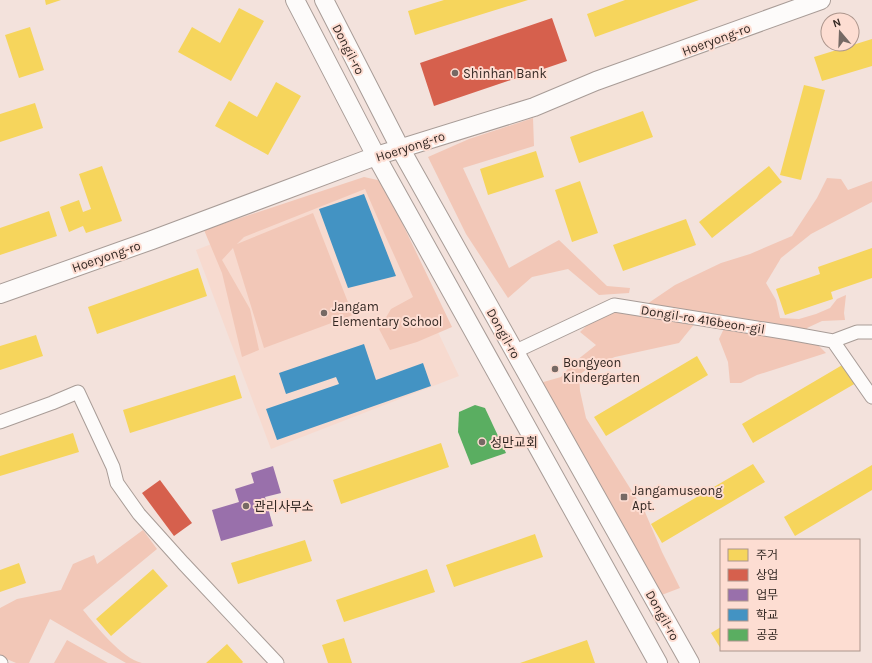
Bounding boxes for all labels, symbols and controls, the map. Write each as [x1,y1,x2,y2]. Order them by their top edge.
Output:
north arrow [820,12,860,52]
text: N [831,16,843,30]
street label: Hoeryong-ro [680,20,752,59]
street label: Dongil-ro [329,21,368,77]
place label: Shinhan Bank [463,66,547,81]
marker: Shinhan Bank [450,68,460,78]
street label: Hoeryong-ro [374,128,447,165]
street label: Hoeryong-ro [70,238,143,275]
place label: Jangam Elementary School [332,299,442,329]
street label: Dongil-ro 416beon-gil [640,302,766,337]
street label: Dongil-ro [484,306,523,361]
marker: Jangam Elementary School [319,308,329,318]
place label: Bongyeon Kindergarten [563,355,640,385]
marker: Bongyeon Kindergarten [550,364,560,374]
place label: 성만교회 [490,435,538,450]
marker: 성만교회 [477,437,487,447]
place label: Jangamuseong Apt. [632,483,723,513]
marker: Jangamuseong Apt. [619,492,629,502]
place label: 관리사무소 [254,499,314,514]
marker: 관리사무소 [241,501,251,511]
legend [720,539,860,651]
text: 주거 [756,548,778,562]
text: 상업 [756,568,778,582]
street label: Dongil-ro [643,588,682,643]
text: 업무 [756,588,778,602]
text: 학교 [756,608,778,622]
text: 공공 [756,628,778,642]

